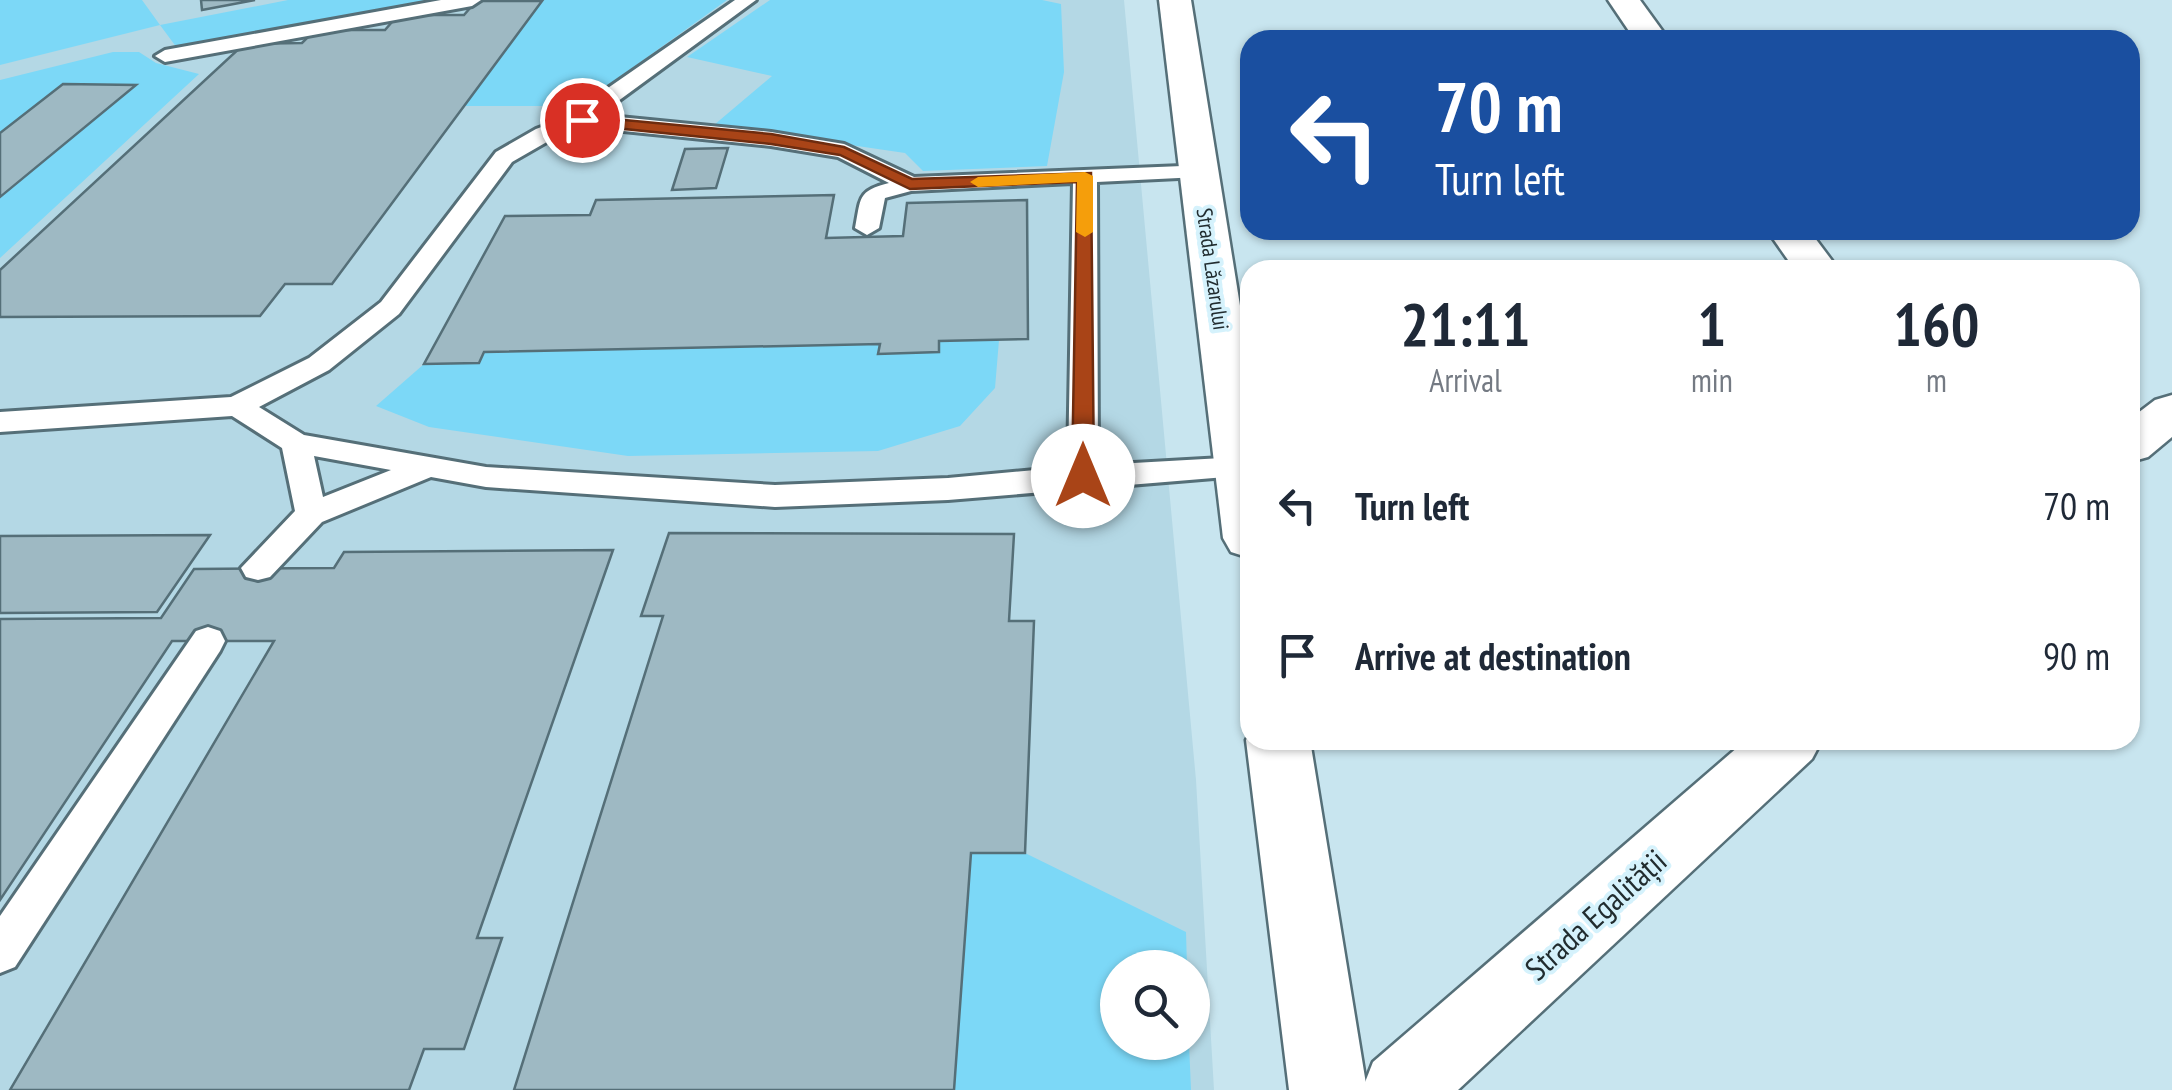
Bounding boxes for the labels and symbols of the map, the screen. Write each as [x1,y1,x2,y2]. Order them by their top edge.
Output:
pin [540,78,625,163]
street label: Strada Lăzarului [1191,206,1235,332]
position arrow [1031,424,1135,528]
street label: Strada Egalității [1516,840,1675,989]

